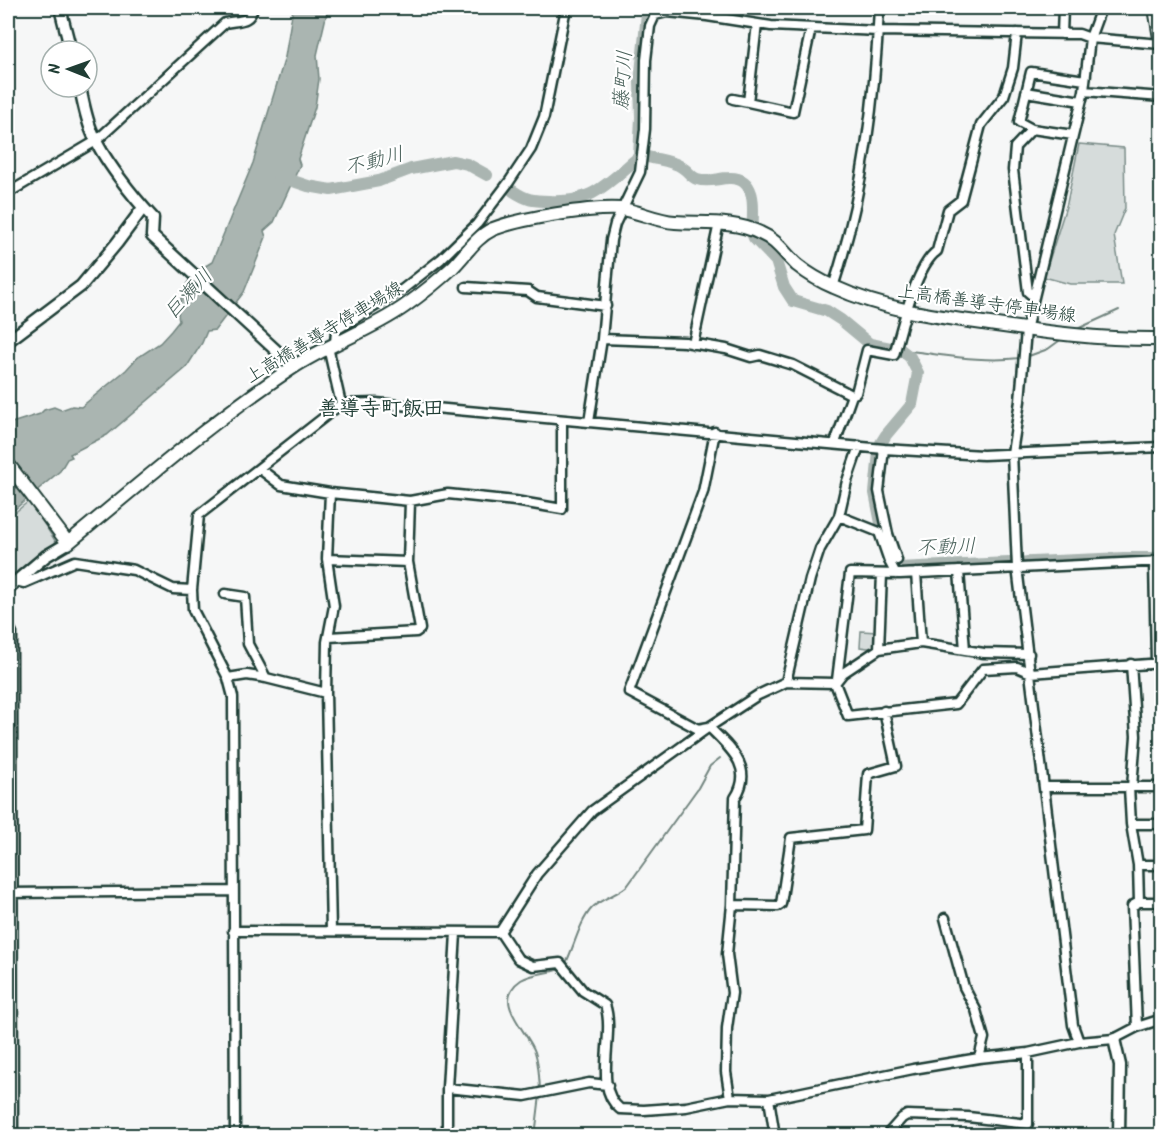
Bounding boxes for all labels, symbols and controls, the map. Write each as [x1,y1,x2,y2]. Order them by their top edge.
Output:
north arrow [39,39,99,99]
water label: 藤町川 [606,49,642,111]
text: N [43,63,68,74]
water label: 不動川 [342,139,407,185]
water label: 巨瀬川 [157,262,222,327]
street label: 上高橋善導寺停車場線 [240,275,409,392]
street label: 上高橋善導寺停車場線 [896,278,1078,331]
district label: 善導寺町飯田 [318,393,444,426]
water label: 不動川 [916,531,977,565]

